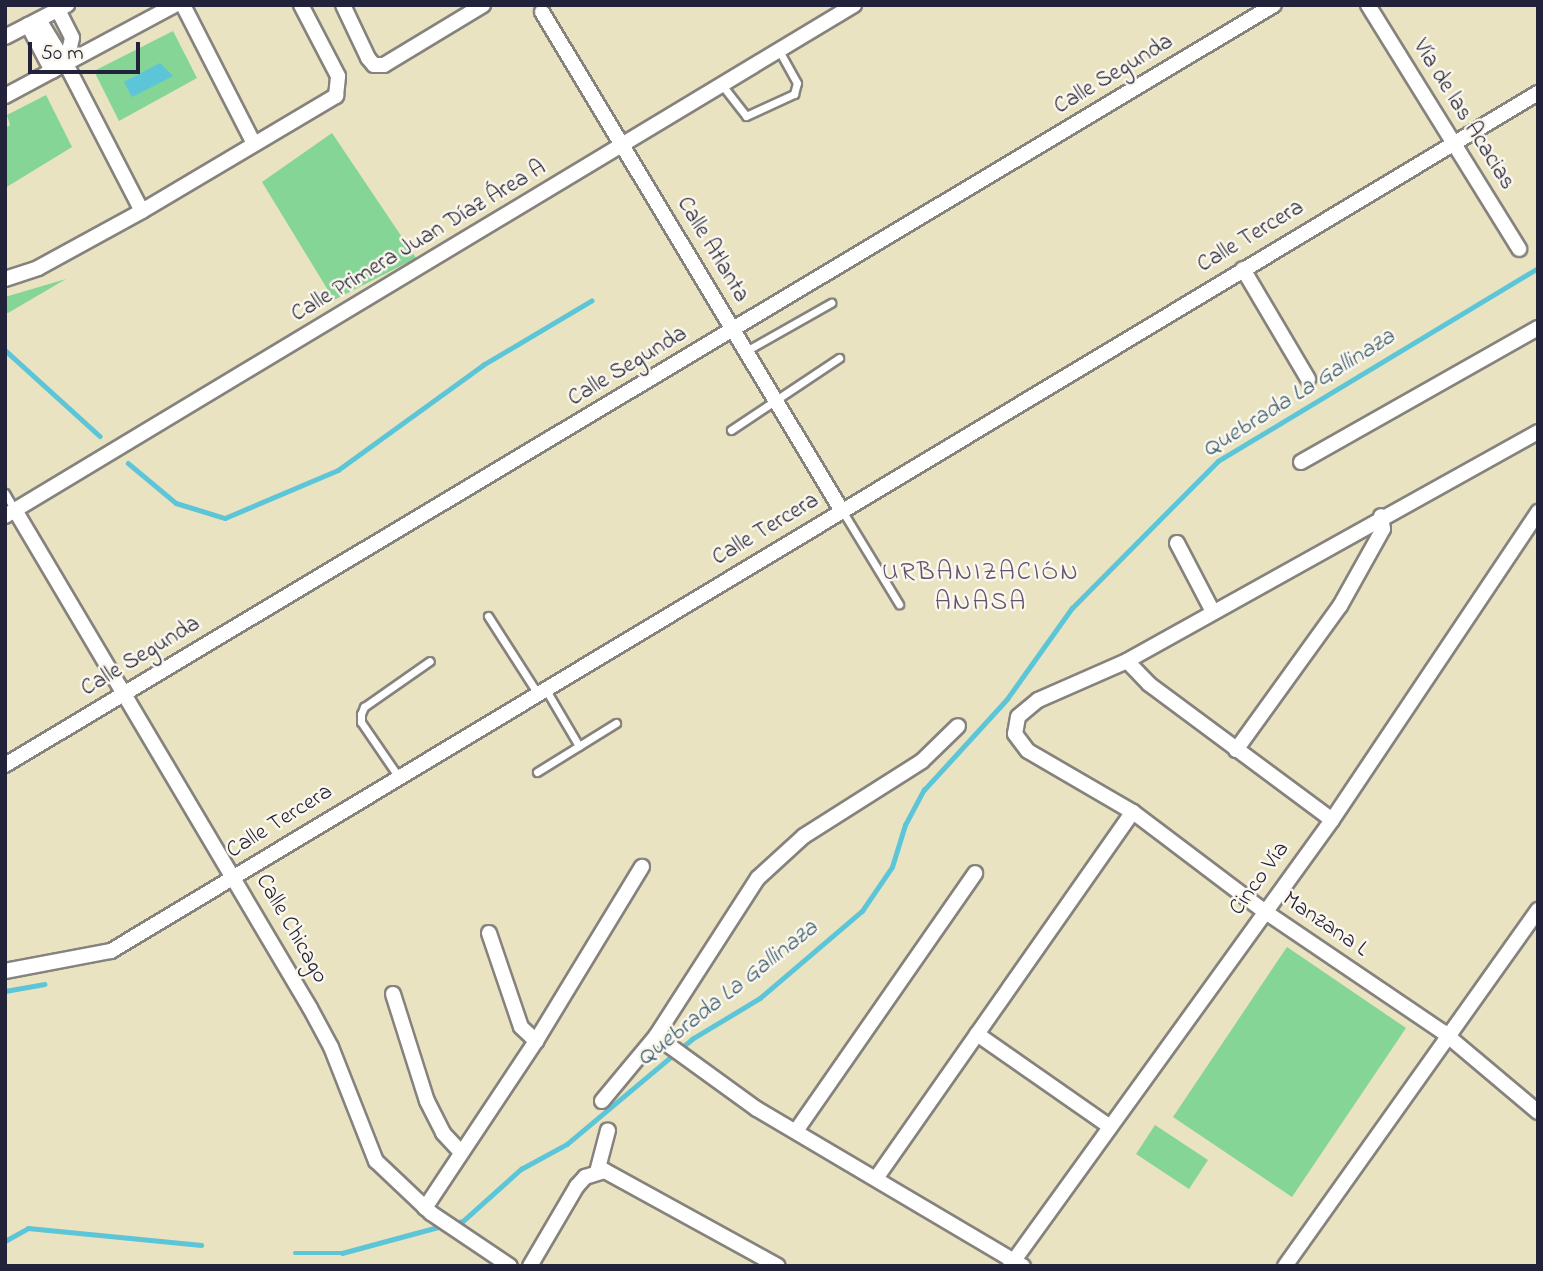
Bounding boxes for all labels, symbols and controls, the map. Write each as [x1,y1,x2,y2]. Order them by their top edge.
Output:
scale bar [32,28,144,72]
street label: Calle Segunda [1049,29,1179,121]
street label: Vía de las Acacias [1406,35,1520,195]
text: 50 m [41,39,84,69]
street label: Calle Primera Juan Díaz Área A [287,155,551,329]
street label: Calle Atlanta [670,192,754,308]
street label: Calle Tercera [1193,194,1309,280]
street label: Calle Segunda [563,321,693,413]
water label: Quebrada La Gallinaza [1197,323,1401,465]
street label: Calle Tercera [708,487,824,573]
district label: URBANIZACIÓN ANASA [884,558,1078,620]
street label: Calle Segunda [76,611,206,703]
street label: Calle Tercera [222,779,338,865]
street label: Cinco Vía [1224,837,1296,921]
street label: Calle Chicago [249,870,333,988]
street label: Manzana L [1277,886,1373,964]
water label: Quebrada La Gallinaza [632,914,824,1074]

